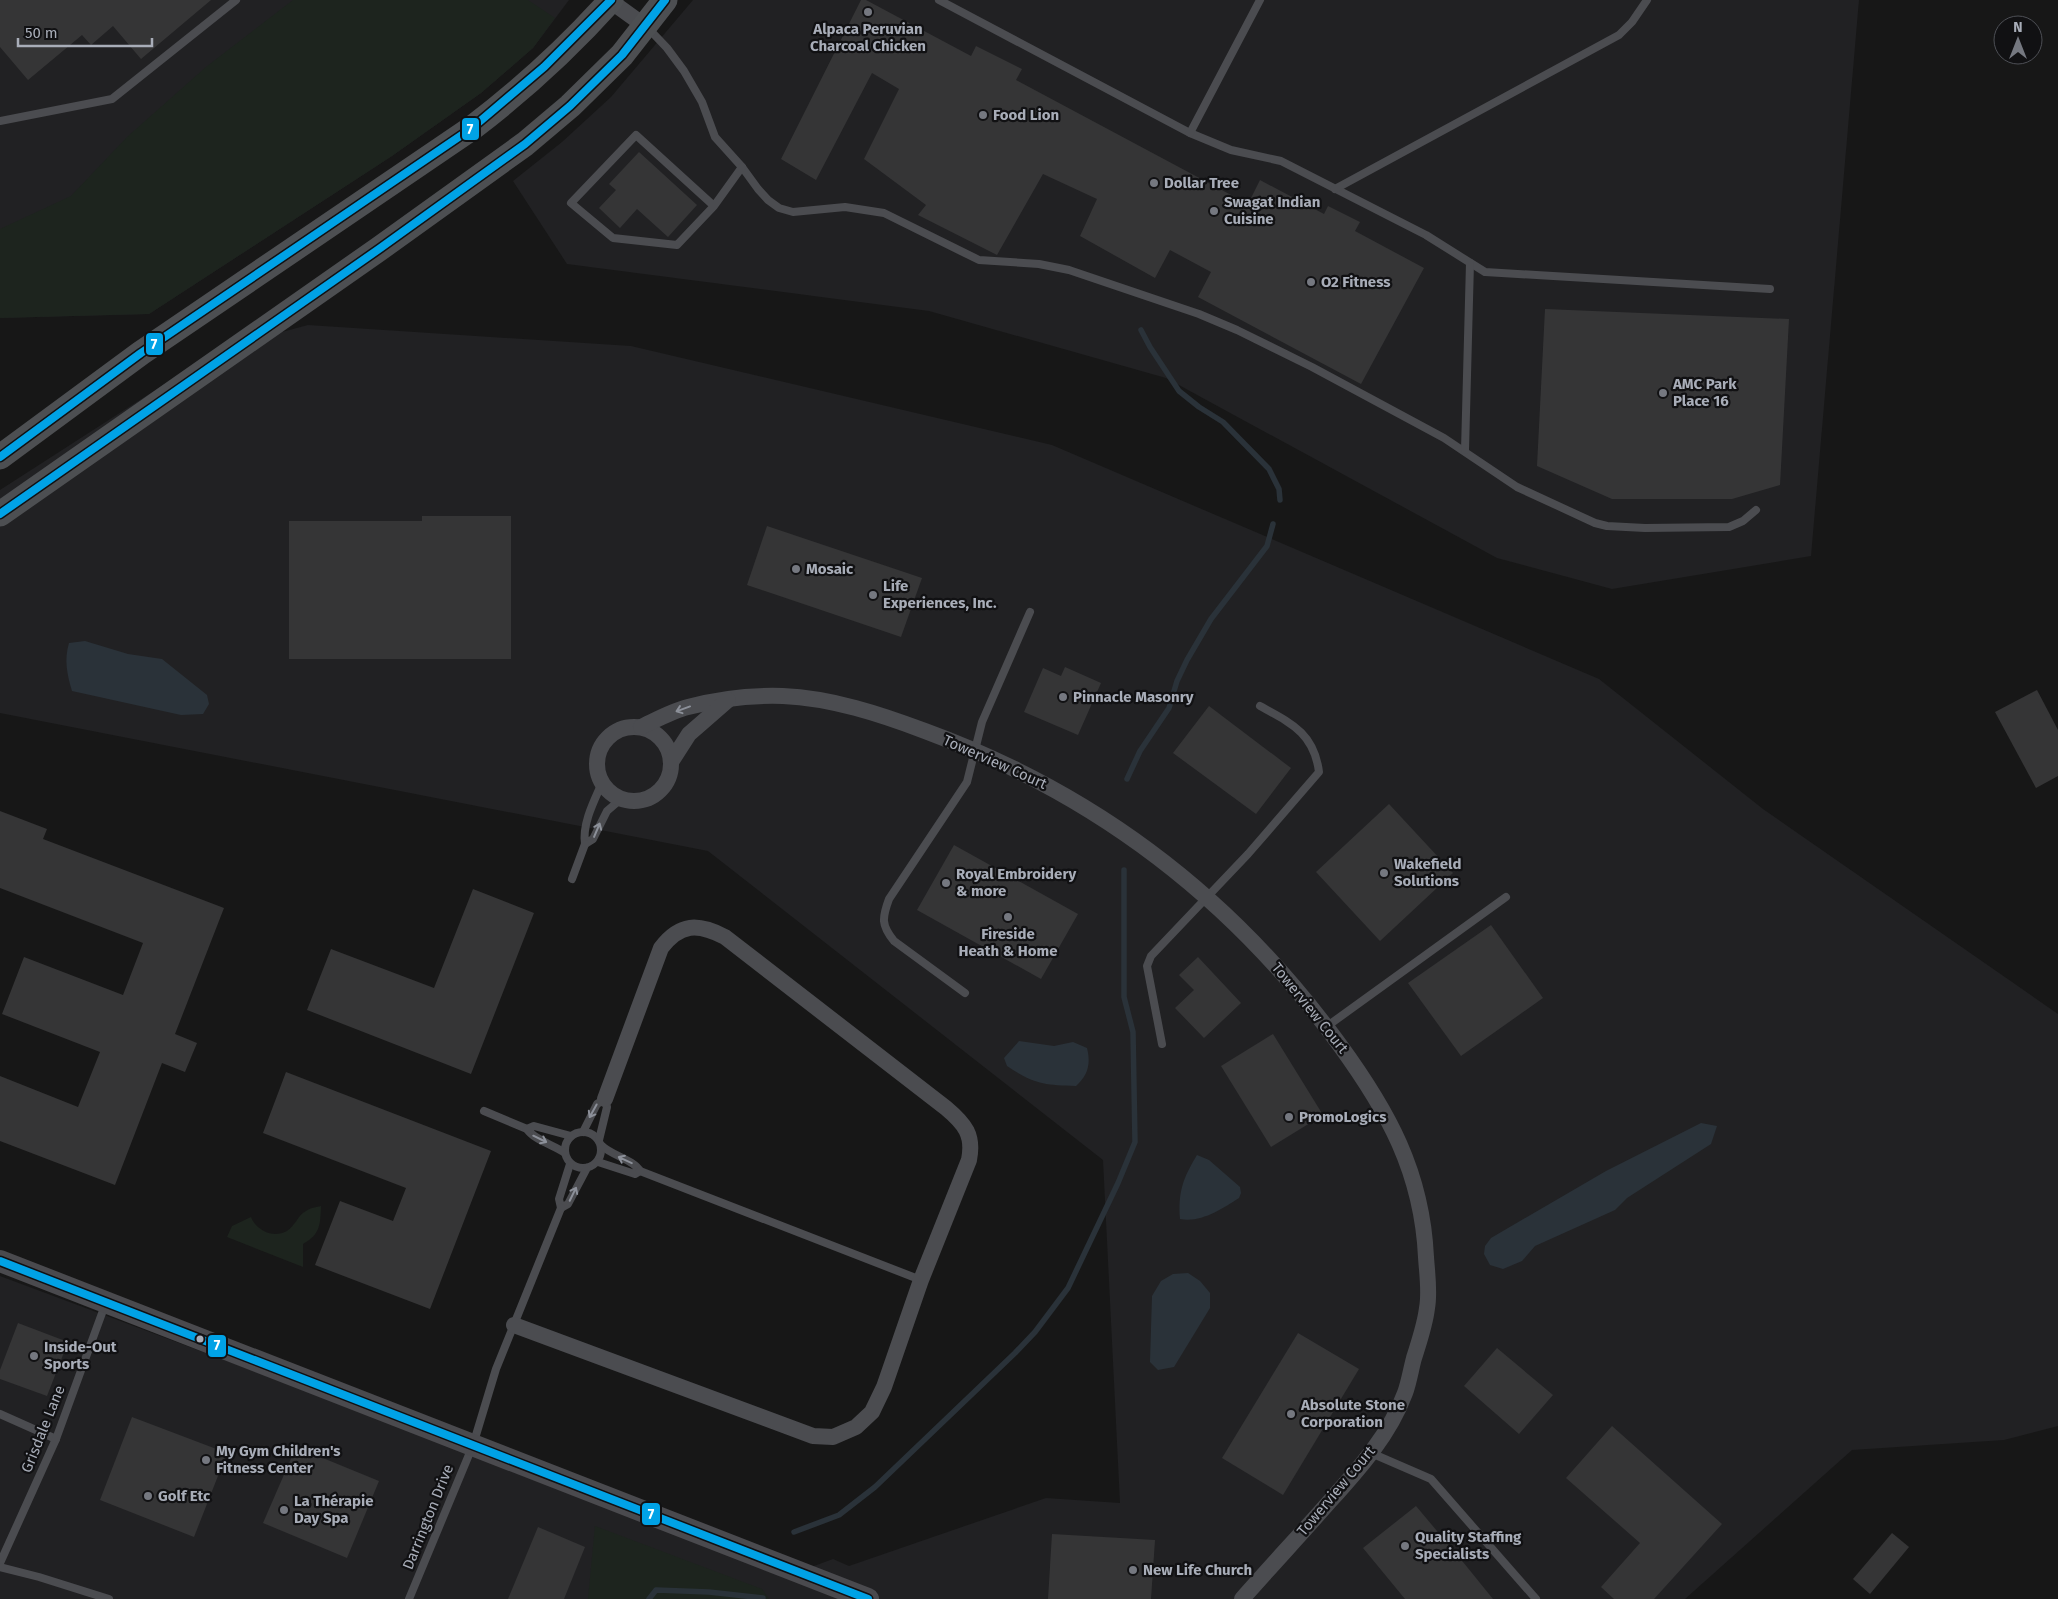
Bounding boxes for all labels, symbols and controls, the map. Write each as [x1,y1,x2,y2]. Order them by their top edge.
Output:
marker: Alpaca Peruvian Charcoal Chicken [862,6,874,18]
scale bar [18,15,151,47]
north arrow [1993,15,2043,65]
text: N [2013,19,2023,36]
place label: Alpaca Peruvian Charcoal Chicken [810,20,926,55]
text: 50 m [25,24,58,42]
place label: Food Lion [993,106,1059,124]
marker: Food Lion [977,109,989,121]
line badge: 7 [461,117,480,141]
text: 7 [467,121,474,138]
place label: Dollar Tree [1164,174,1239,192]
marker: Dollar Tree [1148,177,1160,189]
place label: Swagat Indian Cuisine [1224,193,1320,228]
marker: Swagat Indian Cuisine [1208,205,1220,217]
place label: O2 Fitness [1321,273,1391,291]
marker: O2 Fitness [1305,276,1317,288]
line badge: 7 [145,332,164,356]
text: 7 [151,336,158,353]
place label: AMC Park Place 16 [1672,375,1737,410]
marker: AMC Park Place 16 [1657,387,1669,399]
place label: Mosaic [806,560,854,578]
marker: Mosaic [790,563,802,575]
place label: Life Experiences, Inc. [883,577,997,612]
marker: Life Experiences, Inc. [867,589,879,601]
place label: Pinnacle Masonry [1073,688,1194,706]
marker: Pinnacle Masonry [1057,691,1069,703]
one-way arrow [676,705,691,714]
street label: Towerview Court [940,731,1050,793]
one-way arrow [593,823,603,838]
place label: Wakefield Solutions [1394,855,1462,890]
place label: Royal Embroidery & more [956,865,1076,900]
marker: Wakefield Solutions [1378,867,1390,879]
marker: Royal Embroidery & more [940,877,952,889]
marker: Fireside Heath & Home [1002,911,1014,923]
place label: Fireside Heath & Home [958,925,1058,960]
street label: Towerview Court [1268,959,1353,1058]
one-way arrow [588,1103,598,1117]
place label: PromoLogics [1299,1108,1386,1126]
marker: PromoLogics [1283,1111,1295,1123]
one-way arrow [532,1135,547,1144]
one-way arrow [618,1155,633,1165]
one-way arrow [569,1187,578,1202]
unlabelled marker [195,1334,205,1344]
line badge: 7 [207,1334,227,1358]
text: 7 [214,1337,221,1354]
place label: Inside-Out Sports [44,1338,117,1373]
marker: Inside-Out Sports [28,1350,40,1362]
street label: Grisdale Lane [17,1383,69,1475]
place label: Absolute Stone Corporation [1300,1396,1405,1431]
marker: Absolute Stone Corporation [1285,1408,1297,1420]
place label: My Gym Children's Fitness Center [216,1442,341,1477]
street label: Towerview Court [1293,1442,1379,1540]
marker: My Gym Children's Fitness Center [200,1454,212,1466]
street label: Darrington Drive [399,1462,457,1572]
place label: Golf Etc [158,1487,211,1505]
marker: Golf Etc [142,1490,154,1502]
place label: La Thérapie Day Spa [294,1492,374,1527]
line badge: 7 [641,1502,661,1526]
marker: La Thérapie Day Spa [278,1504,290,1516]
text: 7 [648,1506,655,1523]
place label: Quality Staffing Specialists [1415,1528,1522,1563]
marker: Quality Staffing Specialists [1399,1540,1411,1552]
place label: New Life Church [1143,1561,1252,1579]
marker: New Life Church [1127,1564,1139,1576]

